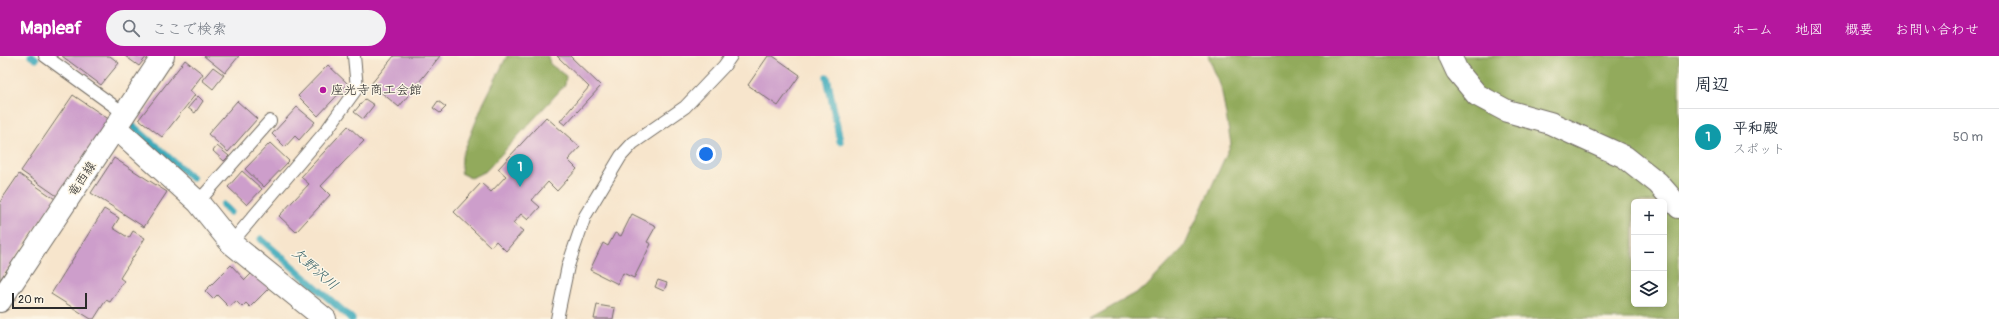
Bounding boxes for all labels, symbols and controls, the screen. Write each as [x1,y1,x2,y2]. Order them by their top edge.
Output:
search box [106,10,386,46]
text: Mapleaf [20,16,82,40]
icon: search [120,17,142,39]
text: ここで検索 [152,20,227,39]
text: ホーム [1732,21,1773,38]
text: 地図 [1795,21,1823,38]
text: 概要 [1845,21,1873,38]
text: お問い合わせ [1895,21,1979,38]
text: 周辺 [1695,74,1729,95]
place label: 座光寺商工会館 [331,82,422,98]
marker: 座光寺商工会館 [318,85,328,95]
text: 平和殿 [1733,119,1778,138]
text: 1 [1705,129,1711,145]
text: 50 m [1953,129,1983,145]
text: スポット [1733,141,1785,157]
your location [696,144,716,164]
pin: 1 [507,154,533,187]
street label: 竜西線 [64,158,100,200]
map controls [1631,199,1667,307]
button: + [1631,199,1667,235]
button: − [1631,235,1667,271]
water label: 欠野沢川 [288,244,342,294]
button: layers [1631,271,1667,307]
scale bar [12,291,87,310]
text: 20 m [18,293,44,306]

